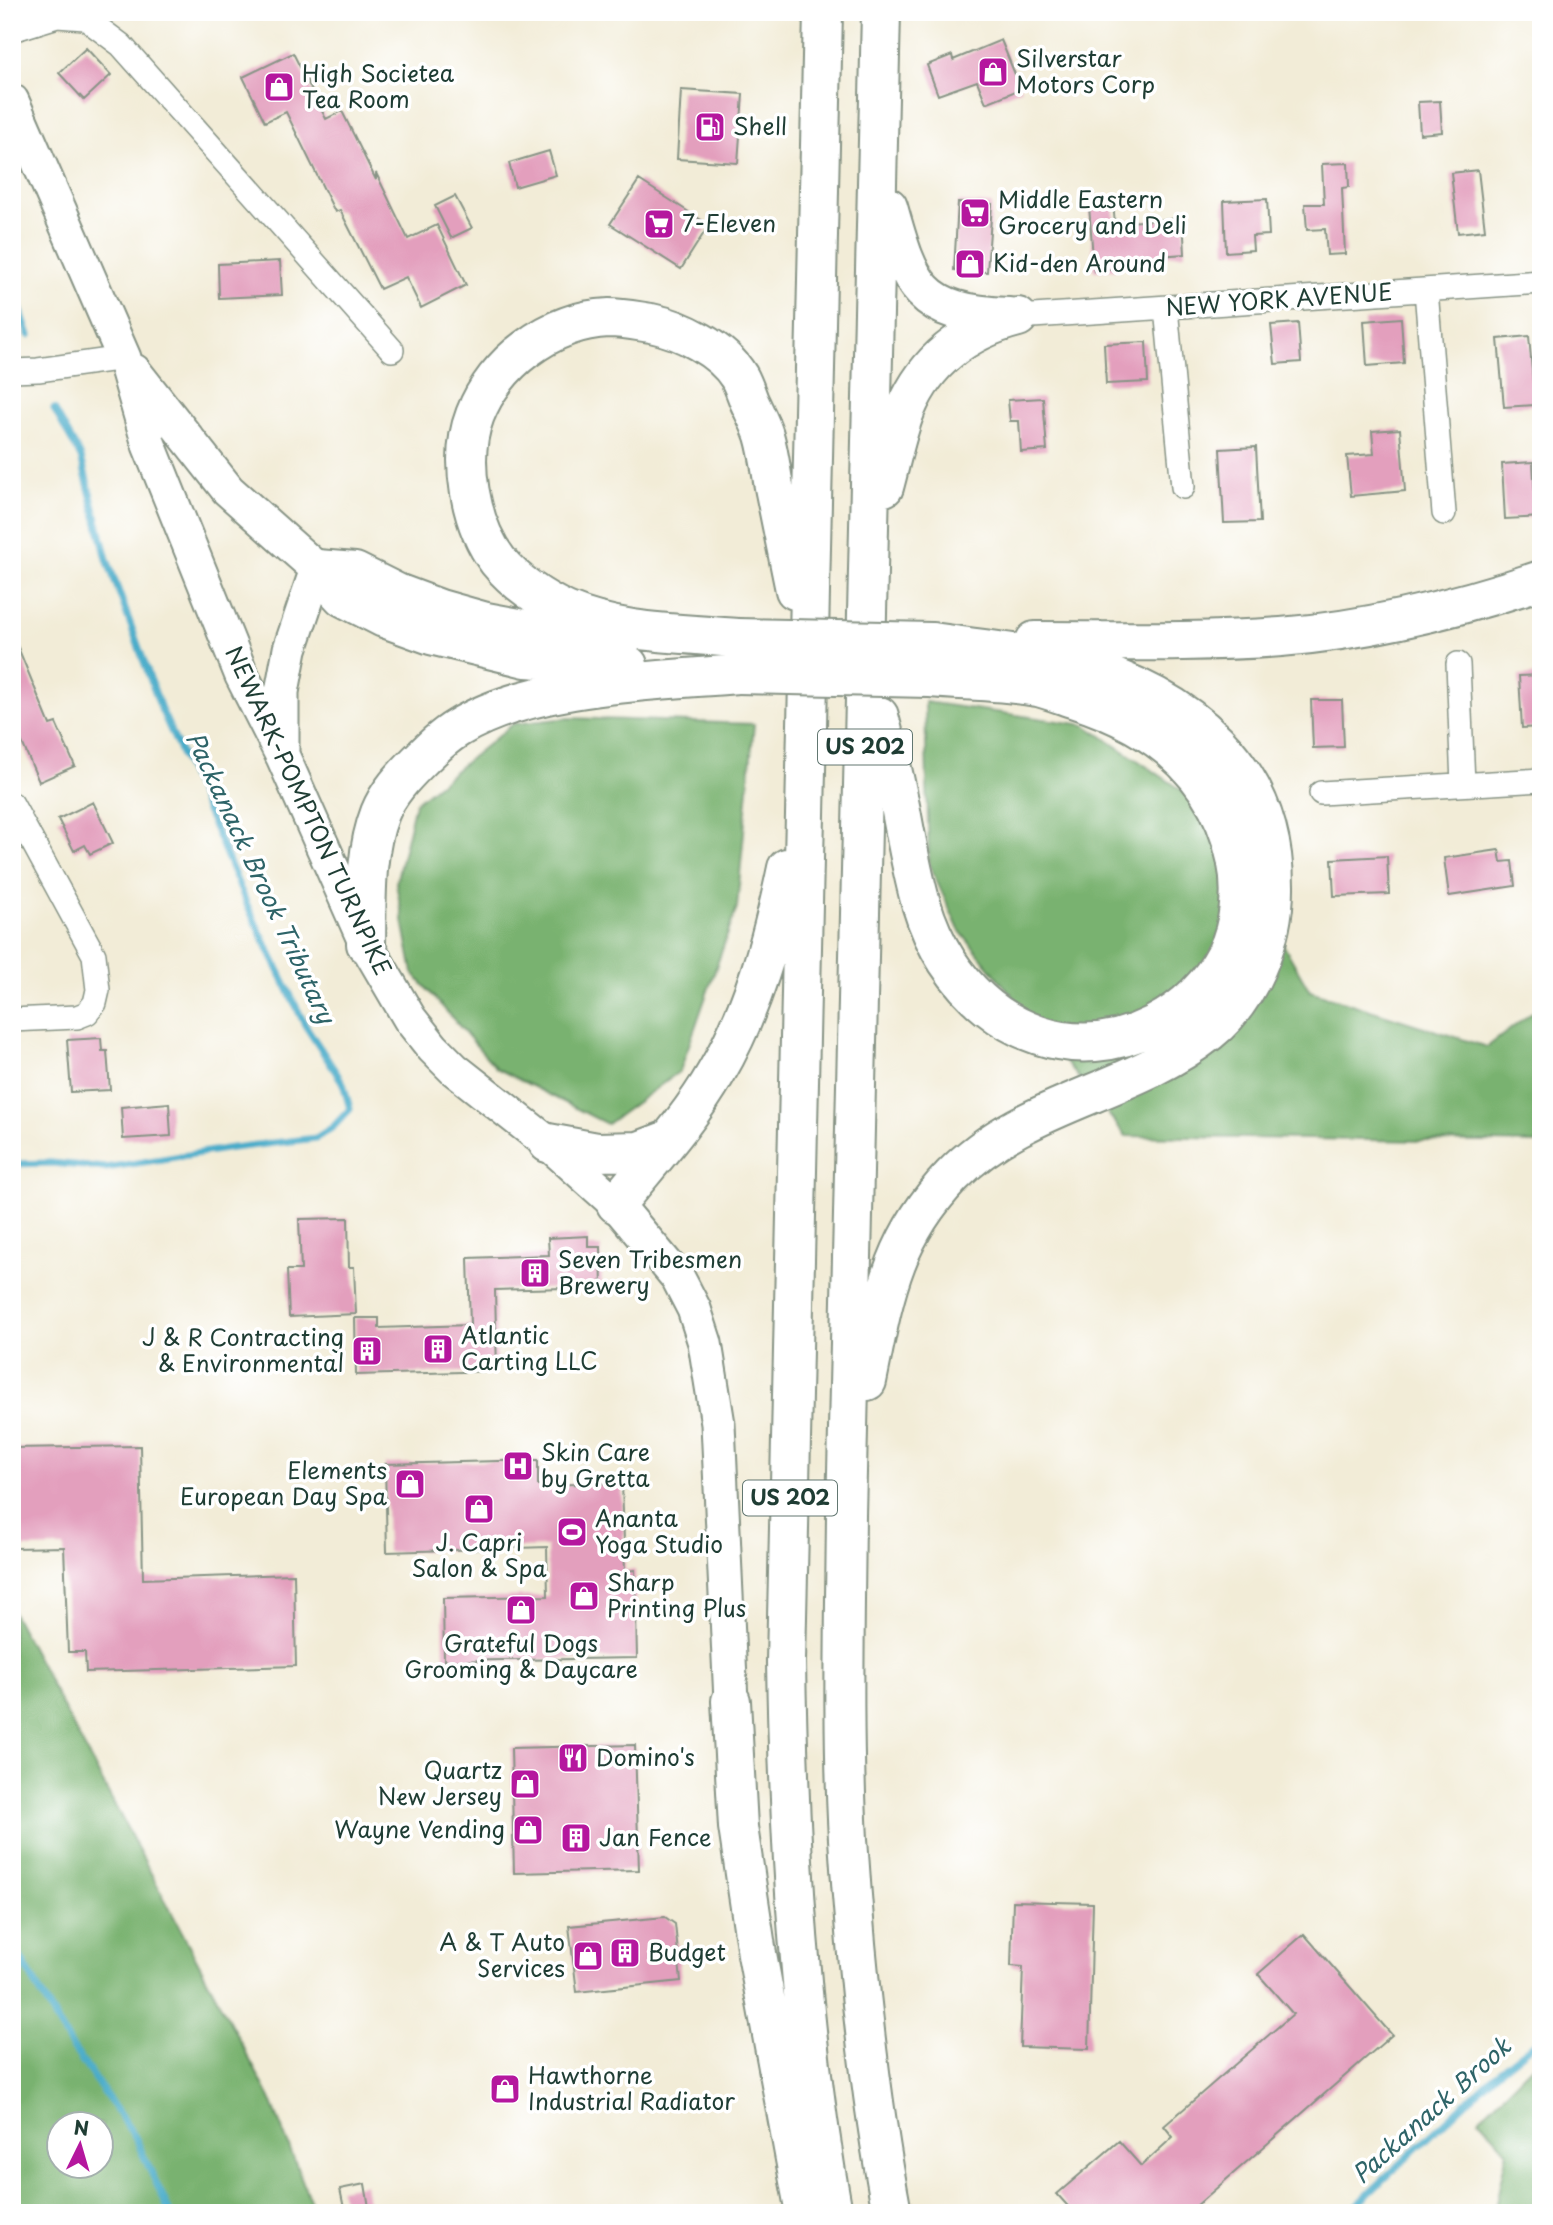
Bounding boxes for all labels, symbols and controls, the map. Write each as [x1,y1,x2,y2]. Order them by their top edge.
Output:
place label: Silverstar Motors Corp [1016,40,1155,101]
place label: High Societea Tea Room [302,55,455,116]
shop icon: Silverstar Motors Corp [976,55,1010,89]
shop icon: High Societea Tea Room [262,70,296,104]
place label: Shell [733,108,787,143]
fuel station icon: Shell [693,110,727,144]
place label: Middle Eastern Grocery and Deli [998,181,1187,242]
supermarket icon: Middle Eastern Grocery and Deli [958,196,992,230]
place label: 7-Eleven [682,205,776,240]
supermarket icon: 7-Eleven [642,207,676,241]
place label: Kid-den Around [993,245,1166,280]
shop icon: Kid-den Around [953,247,987,281]
street label: NEW YORK AVENUE [1164,273,1394,324]
street label: NEWARK-POMPTON TURNPIKE [217,640,401,981]
water label: Packanack Brook Tributary [178,725,346,1031]
road number: US 202 [818,730,912,764]
place label: Seven Tribesmen Brewery [558,1241,742,1302]
building icon: Seven Tribesmen Brewery [518,1256,552,1290]
place label: Atlantic Carting LLC [461,1317,598,1378]
place label: J & R Contracting & Environmental [142,1319,344,1380]
building icon: Atlantic Carting LLC [421,1332,455,1366]
building icon: J & R Contracting & Environmental [350,1334,384,1368]
place label: Skin Care by Gretta [541,1434,650,1495]
hospital icon: Skin Care by Gretta [501,1449,535,1483]
place label: Elements European Day Spa [180,1452,388,1513]
shop icon: Elements European Day Spa [393,1467,427,1501]
road number: US 202 [743,1480,837,1516]
shop icon: J. Capri Salon & Spa [462,1492,496,1526]
place label: Ananta Yoga Studio [595,1500,723,1561]
sports icon: Ananta Yoga Studio [555,1515,589,1549]
place label: J. Capri Salon & Spa [411,1524,547,1585]
place label: Sharp Printing Plus [607,1564,746,1625]
shop icon: Sharp Printing Plus [567,1579,601,1613]
shop icon: Grateful Dogs Grooming & Daycare [504,1593,538,1627]
place label: Grateful Dogs Grooming & Daycare [404,1625,638,1686]
place label: Domino's [596,1739,695,1774]
restaurant icon: Domino's [556,1741,590,1775]
place label: Quartz New Jersey [377,1752,502,1813]
shop icon: Quartz New Jersey [508,1767,542,1801]
place label: Wayne Vending [334,1811,505,1846]
shop icon: Wayne Vending [511,1813,545,1847]
place label: Jan Fence [599,1819,711,1854]
building icon: Jan Fence [559,1821,593,1855]
place label: A & T Auto Services [440,1924,565,1985]
place label: Budget [648,1934,726,1969]
building icon: Budget [608,1936,642,1970]
shop icon: A & T Auto Services [571,1939,605,1973]
water label: Packanack Brook [1343,2027,1519,2191]
place label: Hawthorne Industrial Radiator [528,2057,735,2118]
shop icon: Hawthorne Industrial Radiator [488,2072,522,2106]
north arrow [46,2110,116,2180]
text: N [73,2112,90,2142]

